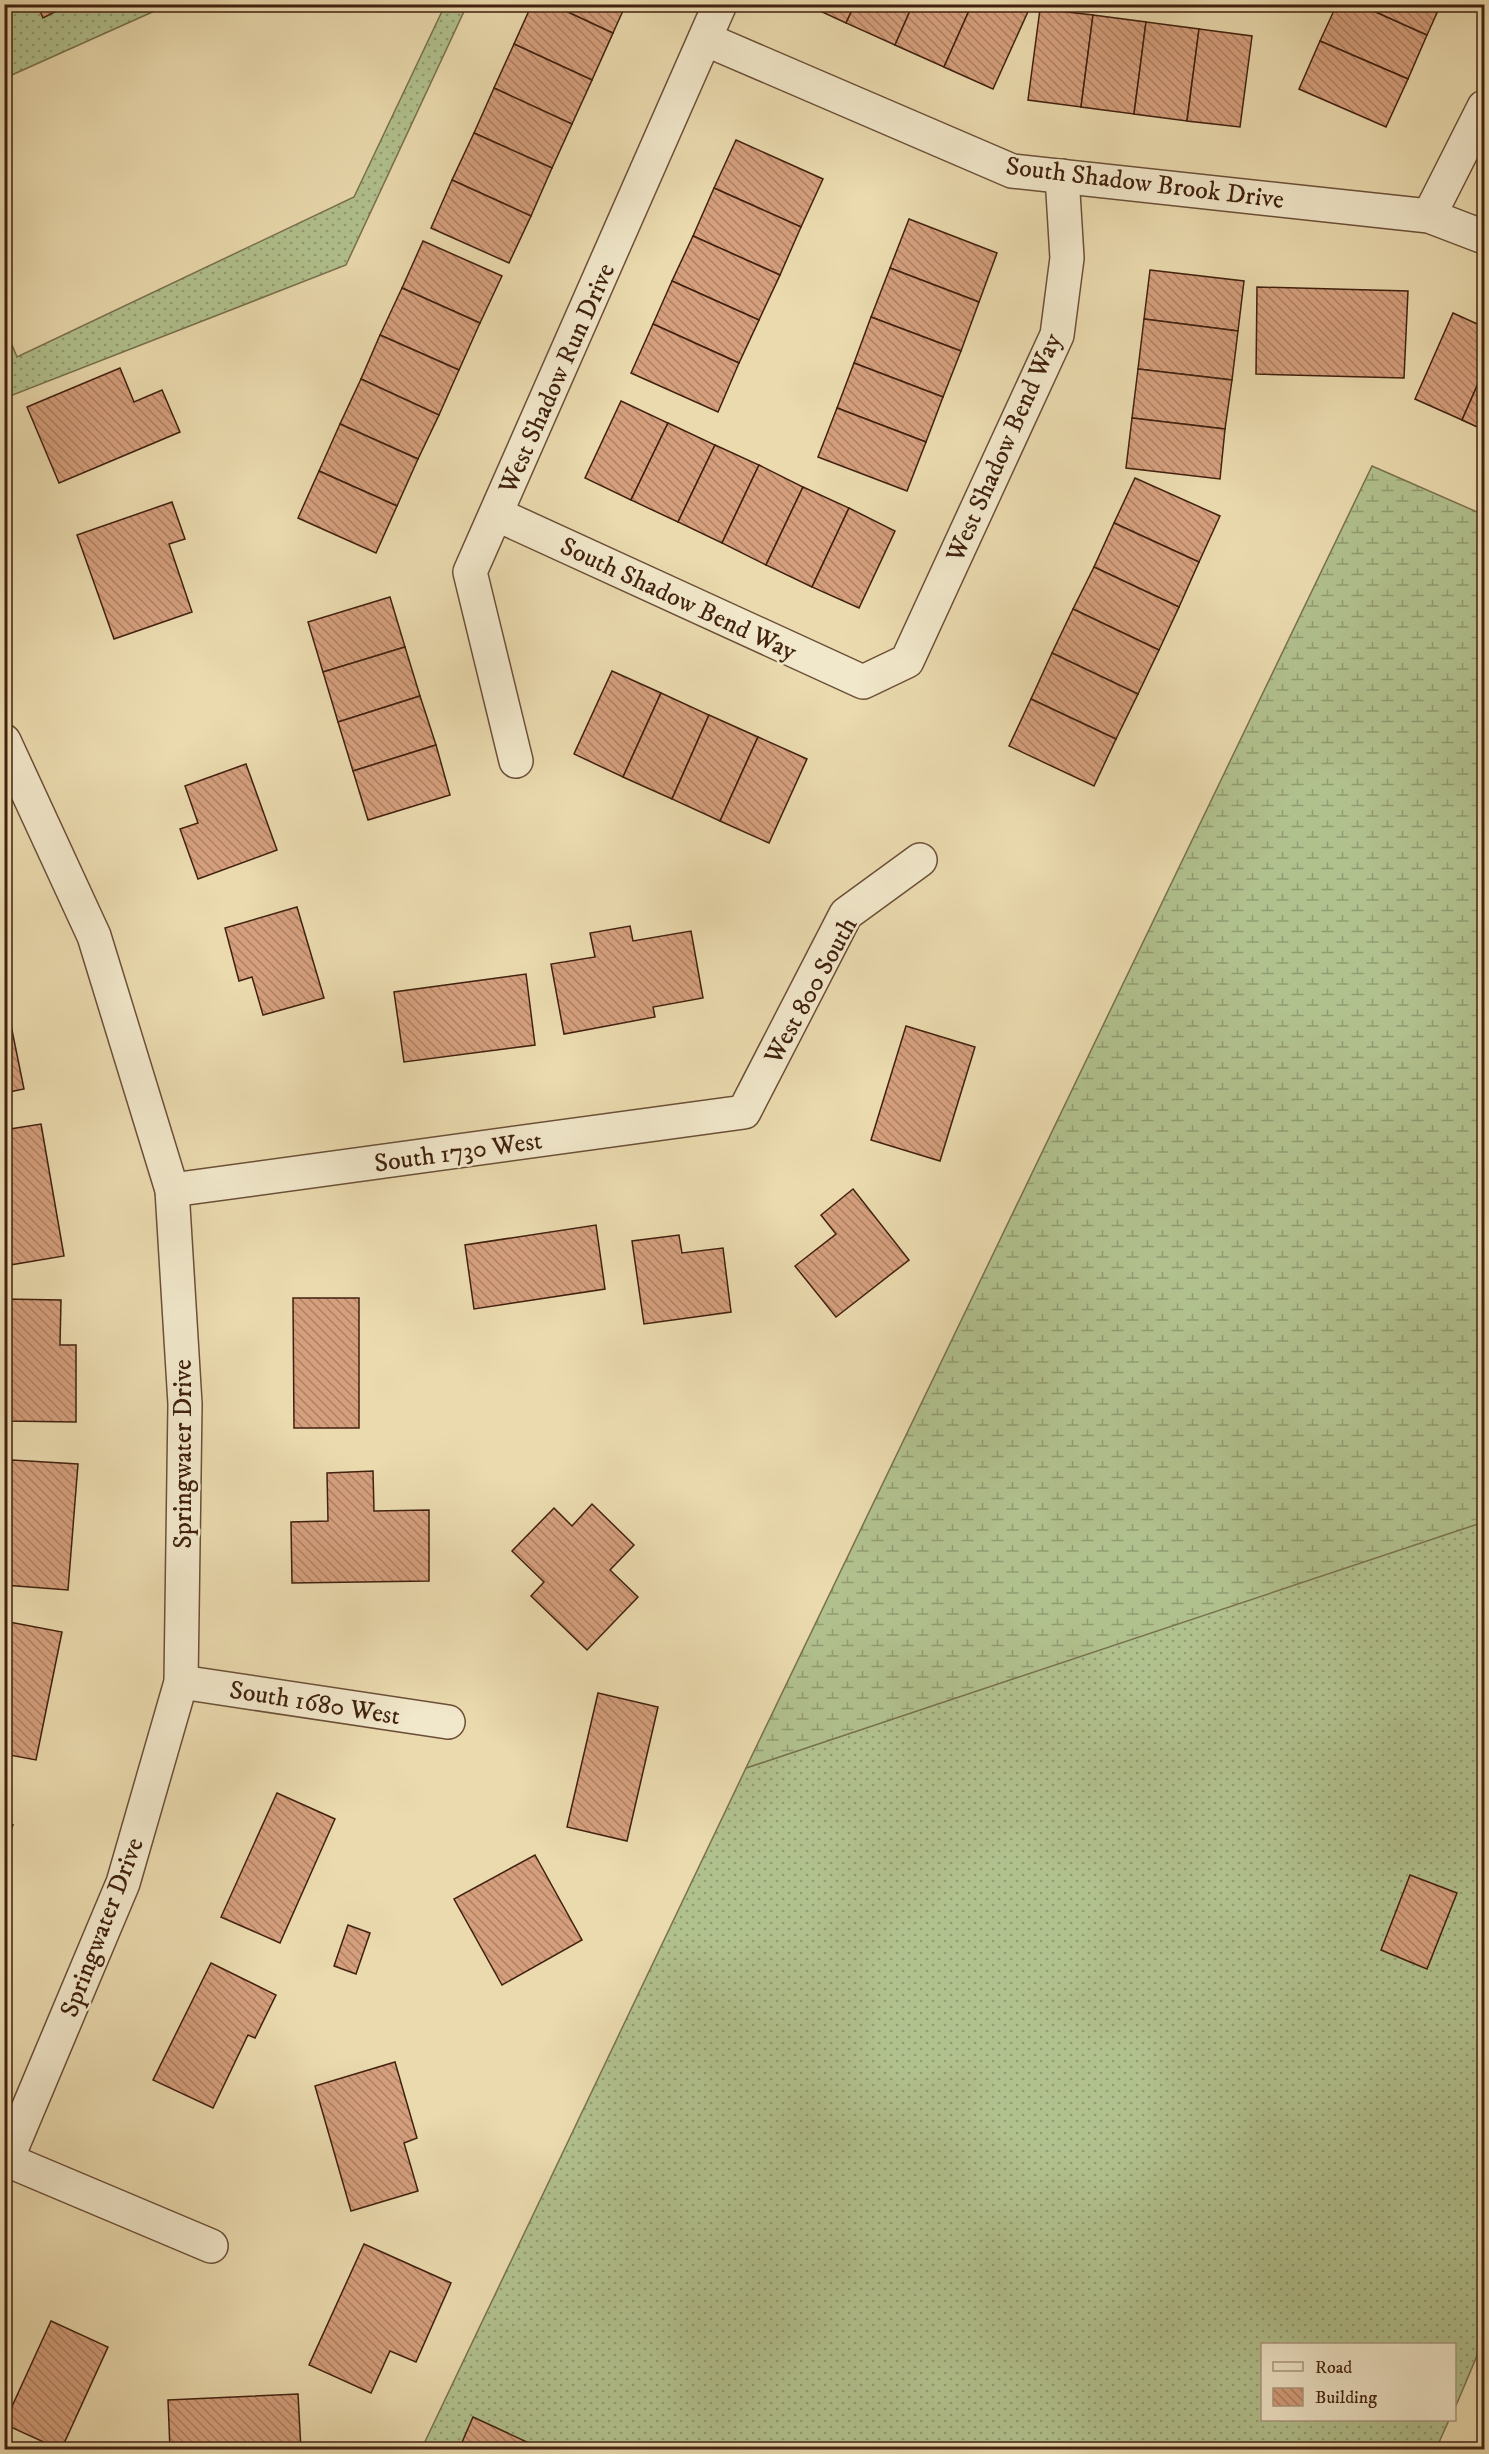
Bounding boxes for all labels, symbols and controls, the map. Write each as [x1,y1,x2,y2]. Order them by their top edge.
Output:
street label: South Shadow Brook Drive [1004,150,1286,217]
street label: West Shadow Run Drive [491,258,623,500]
street label: West Shadow Bend Way [939,328,1070,568]
street label: South Shadow Bend Way [555,530,803,669]
street label: West 800 South [757,911,865,1071]
street label: South 1730 West [372,1124,544,1181]
street label: Springwater Drive [167,1359,200,1549]
street label: South 1680 West [227,1674,402,1733]
street label: Springwater Drive [53,1833,152,2022]
legend [1261,2343,1456,2421]
text: Road [1315,2357,1352,2379]
text: Building [1315,2387,1377,2409]

